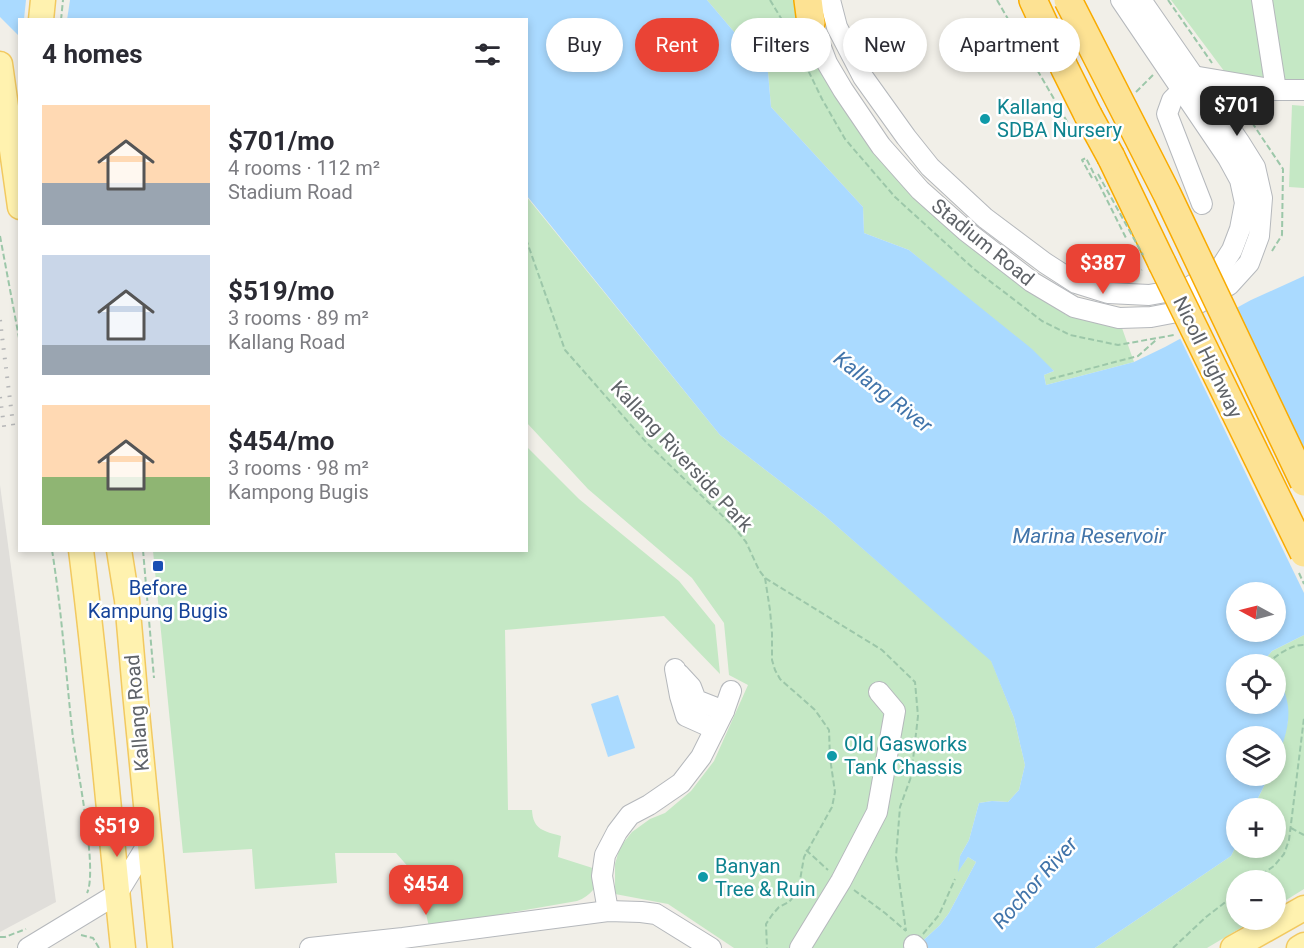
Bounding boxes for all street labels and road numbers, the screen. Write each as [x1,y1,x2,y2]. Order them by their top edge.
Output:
street label: Stadium Road [927,193,1039,291]
street label: Nicoll Highway [1168,292,1248,422]
street label: Kallang Riverside Park [606,376,759,537]
street label: Kallang Road [120,654,154,772]

